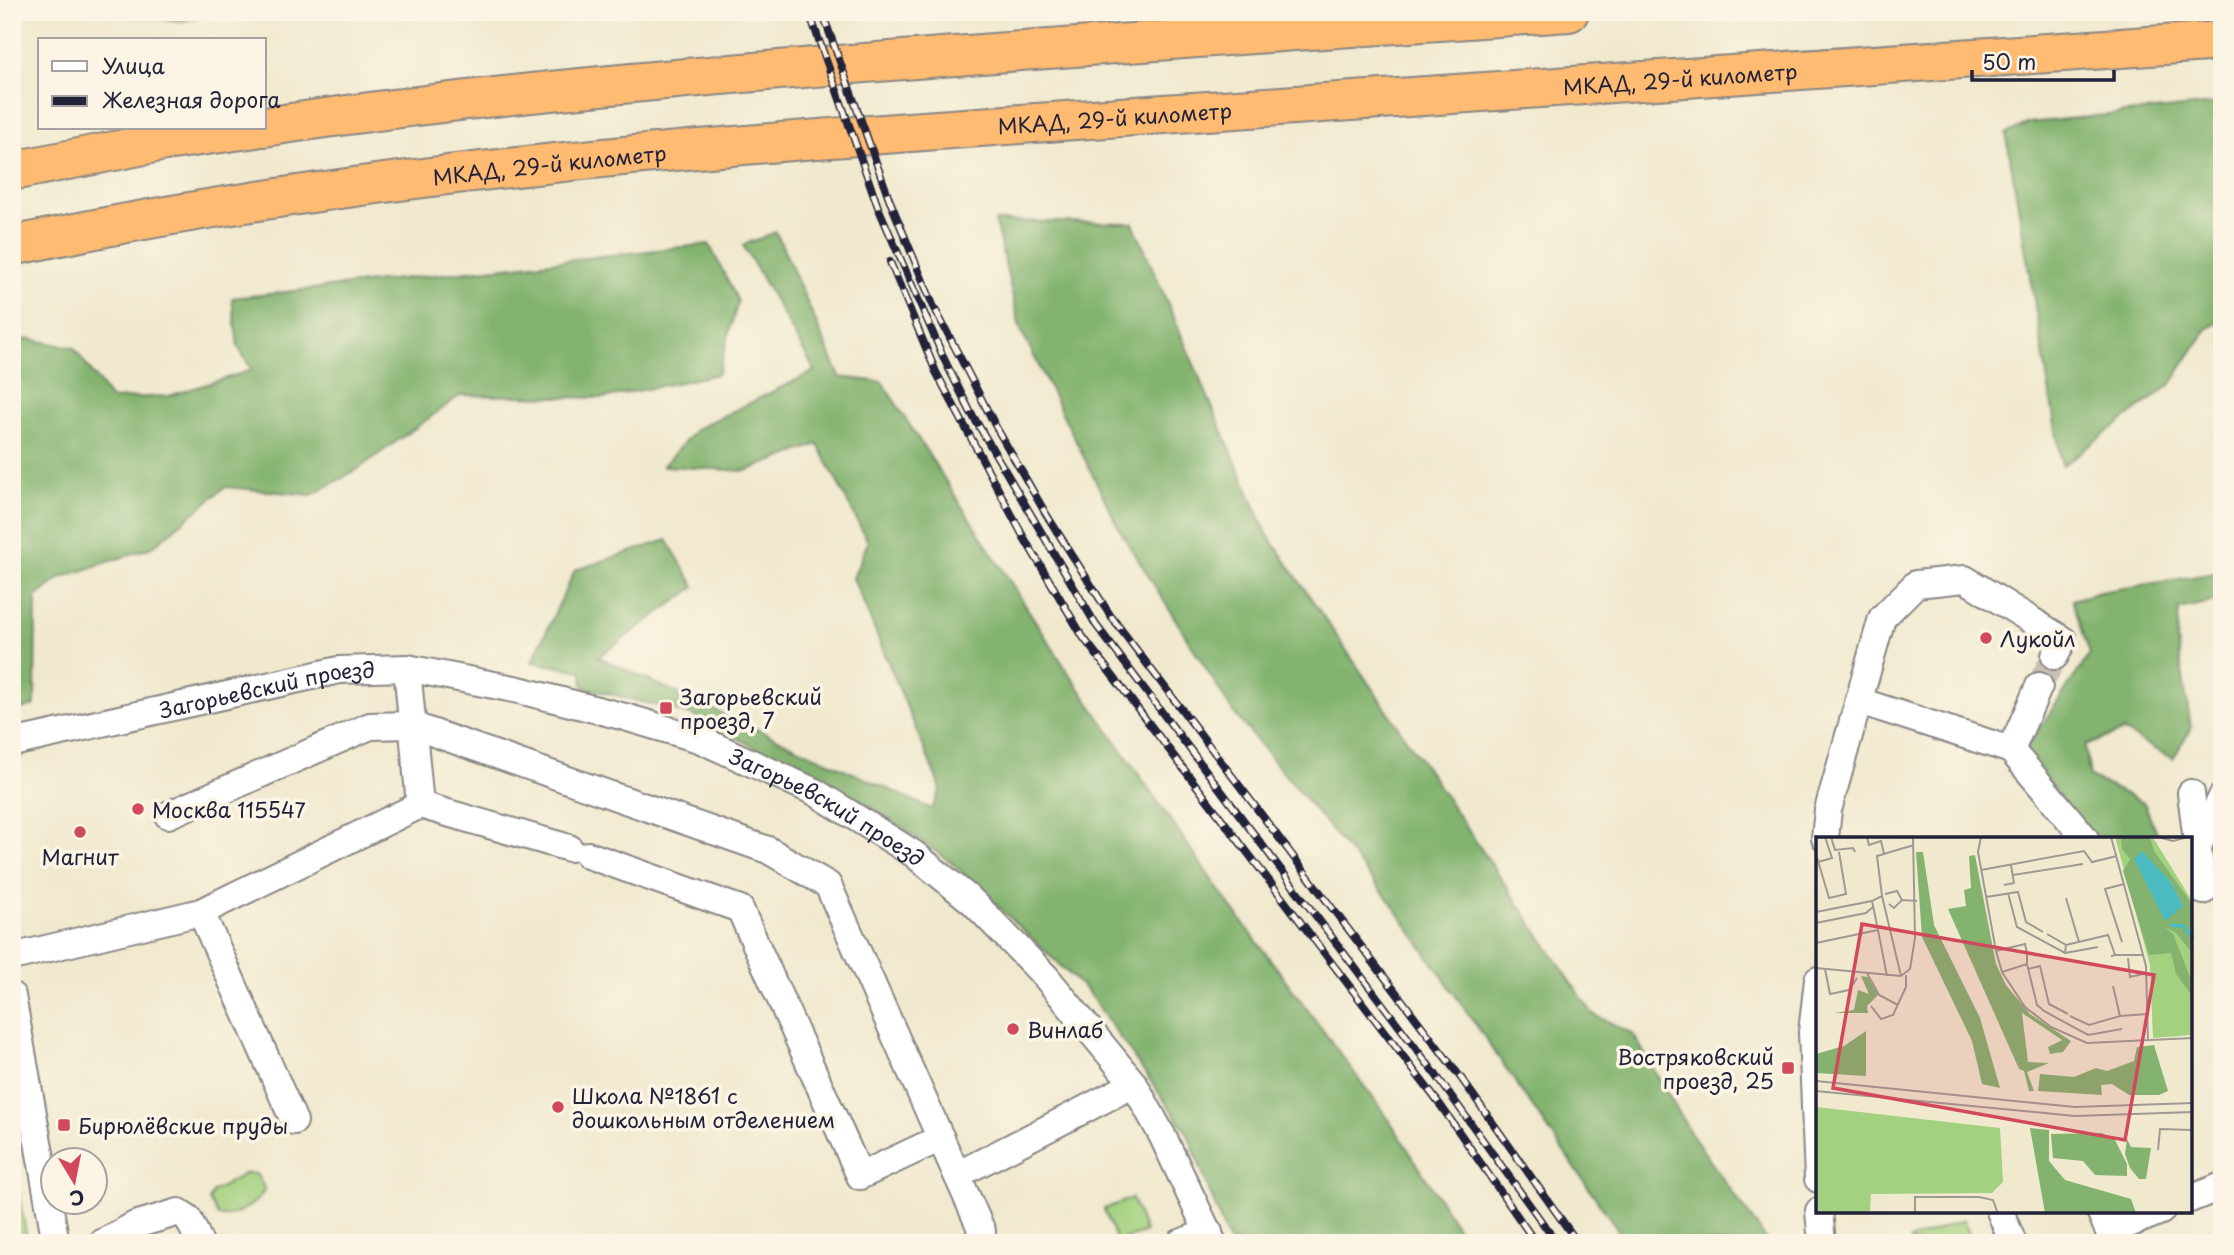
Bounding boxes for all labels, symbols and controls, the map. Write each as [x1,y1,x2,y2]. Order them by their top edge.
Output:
legend [38,38,266,130]
scale bar [1972,38,2113,82]
text: 50 m [1982,45,2036,77]
text: Улица [102,49,165,81]
street label: МКАД, 29-й километр [1562,54,1798,102]
text: Железная дорога [102,83,280,115]
street label: МКАД, 29-й километр [996,93,1233,142]
street label: МКАД, 29-й километр [431,136,668,193]
place label: Лукойл [2000,622,2076,654]
marker: Лукойл [1978,630,1994,646]
street label: Загорьевский проезд [156,653,375,726]
place label: Загорьевский проезд, 7 [680,680,822,736]
marker: Загорьевский проезд, 7 [658,700,674,716]
street label: Загорьевский проезд [725,739,932,873]
place label: Москва 115547 [152,793,306,825]
marker: Москва 115547 [130,801,146,817]
marker: Магнит [72,824,88,840]
inset map [1816,837,2192,1213]
place label: Магнит [42,840,119,872]
place label: Винлаб [1027,1013,1103,1045]
marker: Винлаб [1005,1021,1021,1037]
place label: Востряковский проезд, 25 [1617,1040,1774,1096]
marker: Востряковский проезд, 25 [1780,1060,1796,1076]
place label: Школа №1861 с дошкольным отделением [572,1079,835,1135]
marker: Школа №1861 с дошкольным отделением [550,1099,566,1115]
place label: Бирюлёвские пруды [78,1109,288,1141]
marker: Бирюлёвские пруды [56,1117,72,1133]
north arrow [38,1146,108,1216]
text: С [68,1184,87,1214]

